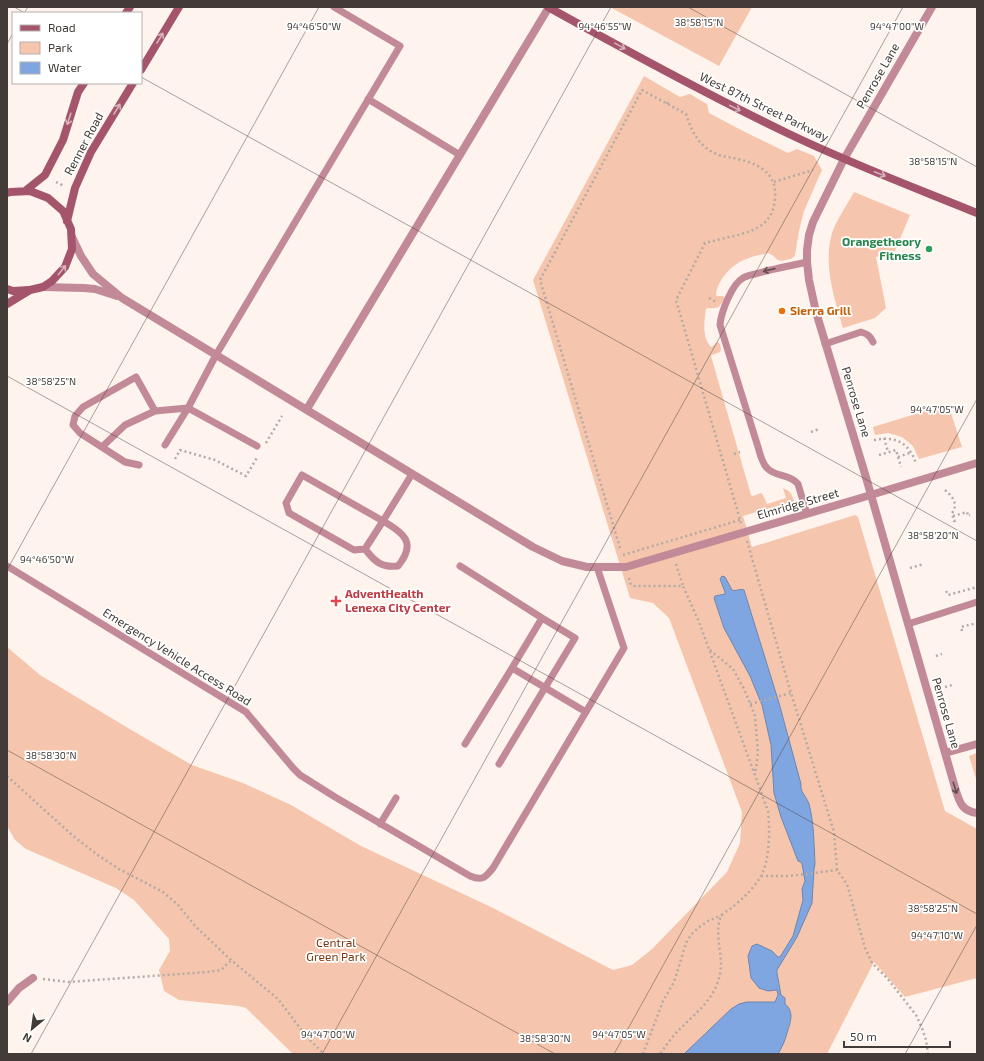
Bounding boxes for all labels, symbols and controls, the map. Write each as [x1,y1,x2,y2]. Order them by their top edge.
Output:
legend [12,12,142,84]
text: 38°58'15"N [675,16,723,28]
text: Road [48,20,76,34]
text: 94°46'50"W [287,20,341,32]
text: 94°46'55"W [578,20,632,32]
text: 94°47'00"W [870,20,924,32]
one-way arrow [156,33,164,44]
text: Park [48,40,73,54]
street label: Penrose Lane [853,40,902,111]
one-way arrow [614,43,626,51]
text: Water [48,60,82,74]
street label: West 87th Street Parkway [698,69,832,144]
one-way arrow [113,103,121,115]
one-way arrow [728,105,740,112]
street label: Renner Road [61,110,106,177]
one-way arrow [65,113,73,125]
text: 38°58'15"N [909,155,957,167]
one-way arrow [874,171,886,178]
place label: Orangetheory Fitness [842,234,921,262]
marker: Orangetheory Fitness [924,244,934,254]
one-way arrow [57,265,66,276]
one-way arrow [763,267,776,275]
place label: Sierra Grill [790,303,851,317]
marker: Sierra Grill [777,306,787,316]
street label: Penrose Lane [840,365,874,439]
text: 38°58'25"N [26,375,76,387]
text: 94°47'05"W [910,403,964,415]
street label: Elmridge Street [755,485,841,521]
text: 38°58'20"N [907,529,959,541]
text: 94°46'50"W [20,553,74,565]
place label: AdventHealth Lenexa City Center [345,586,451,615]
marker: AdventHealth Lenexa City Center [330,595,342,607]
street label: Emergency Vehicle Access Road [101,605,254,708]
street label: Penrose Lane [930,676,964,750]
text: 38°58'30"N [26,749,76,761]
one-way arrow [952,781,959,794]
text: 38°58'25"N [908,902,958,914]
text: 94°47'10"W [911,929,963,941]
park label: Central Green Park [306,935,366,963]
north arrow [12,1009,52,1049]
scale bar [844,1023,950,1049]
text: 94°47'00"W [301,1028,355,1040]
text: 94°47'05"W [592,1028,646,1040]
text: 50 m [850,1029,877,1043]
text: N [20,1031,34,1046]
text: 38°58'30"N [520,1032,570,1044]

